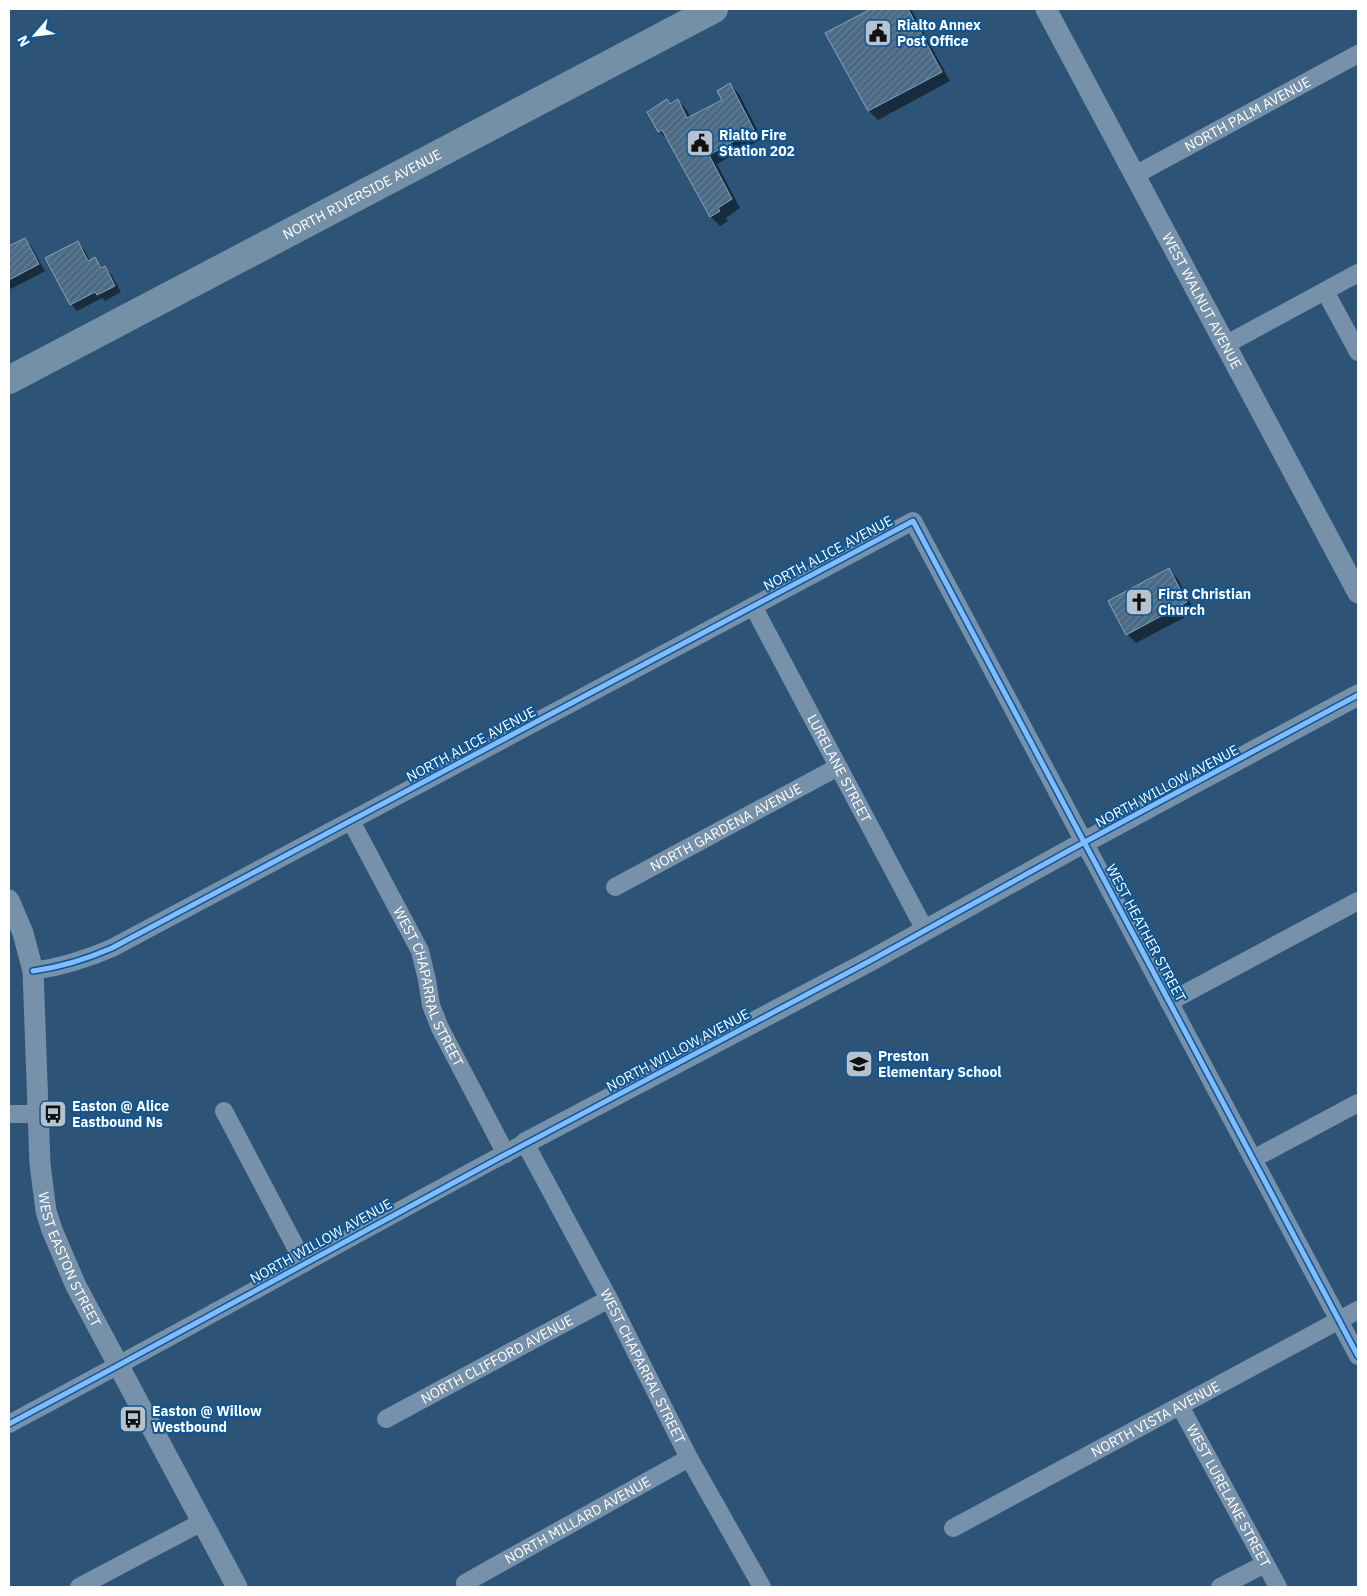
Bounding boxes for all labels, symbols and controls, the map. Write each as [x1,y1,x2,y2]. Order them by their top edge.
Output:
north arrow [10,10,60,60]
place label: Rialto Annex Post Office [897,16,981,50]
public building icon: Rialto Annex Post Office [863,18,893,48]
text: N [13,32,34,50]
street label: NORTH PALM AVENUE [1181,72,1314,155]
place label: Rialto Fire Station 202 [719,126,795,160]
public building icon: Rialto Fire Station 202 [685,128,715,158]
street label: NORTH RIVERSIDE AVENUE [279,145,445,243]
street label: WEST WALNUT AVENUE [1158,230,1246,372]
street label: NORTH ALICE AVENUE [760,511,896,595]
place label: First Christian Church [1158,585,1251,619]
church icon: First Christian Church [1124,587,1154,617]
street label: NORTH ALICE AVENUE [403,702,539,786]
street label: LURELANE STREET [803,711,875,826]
street label: NORTH WILLOW AVENUE [1092,741,1242,831]
street label: NORTH GARDENA AVENUE [647,779,805,875]
street label: WEST HEATHER STREET [1102,861,1190,1005]
street label: WEST CHAPARRAL STREET [389,904,468,1070]
street label: NORTH WILLOW AVENUE [603,1005,753,1095]
place label: Preston Elementary School [878,1047,1002,1081]
school or university icon: Preston Elementary School [844,1049,874,1079]
place label: Easton @ Alice Eastbound Ns [72,1097,169,1131]
bus stop icon: Easton @ Alice Eastbound Ns [38,1099,68,1129]
street label: WEST EASTON STREET [35,1191,105,1330]
street label: NORTH WILLOW AVENUE [247,1194,395,1288]
street label: WEST CHAPARRAL STREET [596,1286,689,1447]
street label: NORTH CLIFFORD AVENUE [418,1311,576,1408]
street label: NORTH VISTA AVENUE [1088,1377,1223,1461]
place label: Easton @ Willow Westbound [152,1402,262,1436]
bus stop icon: Easton @ Willow Westbound [118,1404,148,1434]
street label: WEST LURELANE STREET [1183,1421,1275,1570]
street label: NORTH MILLARD AVENUE [502,1472,654,1568]

